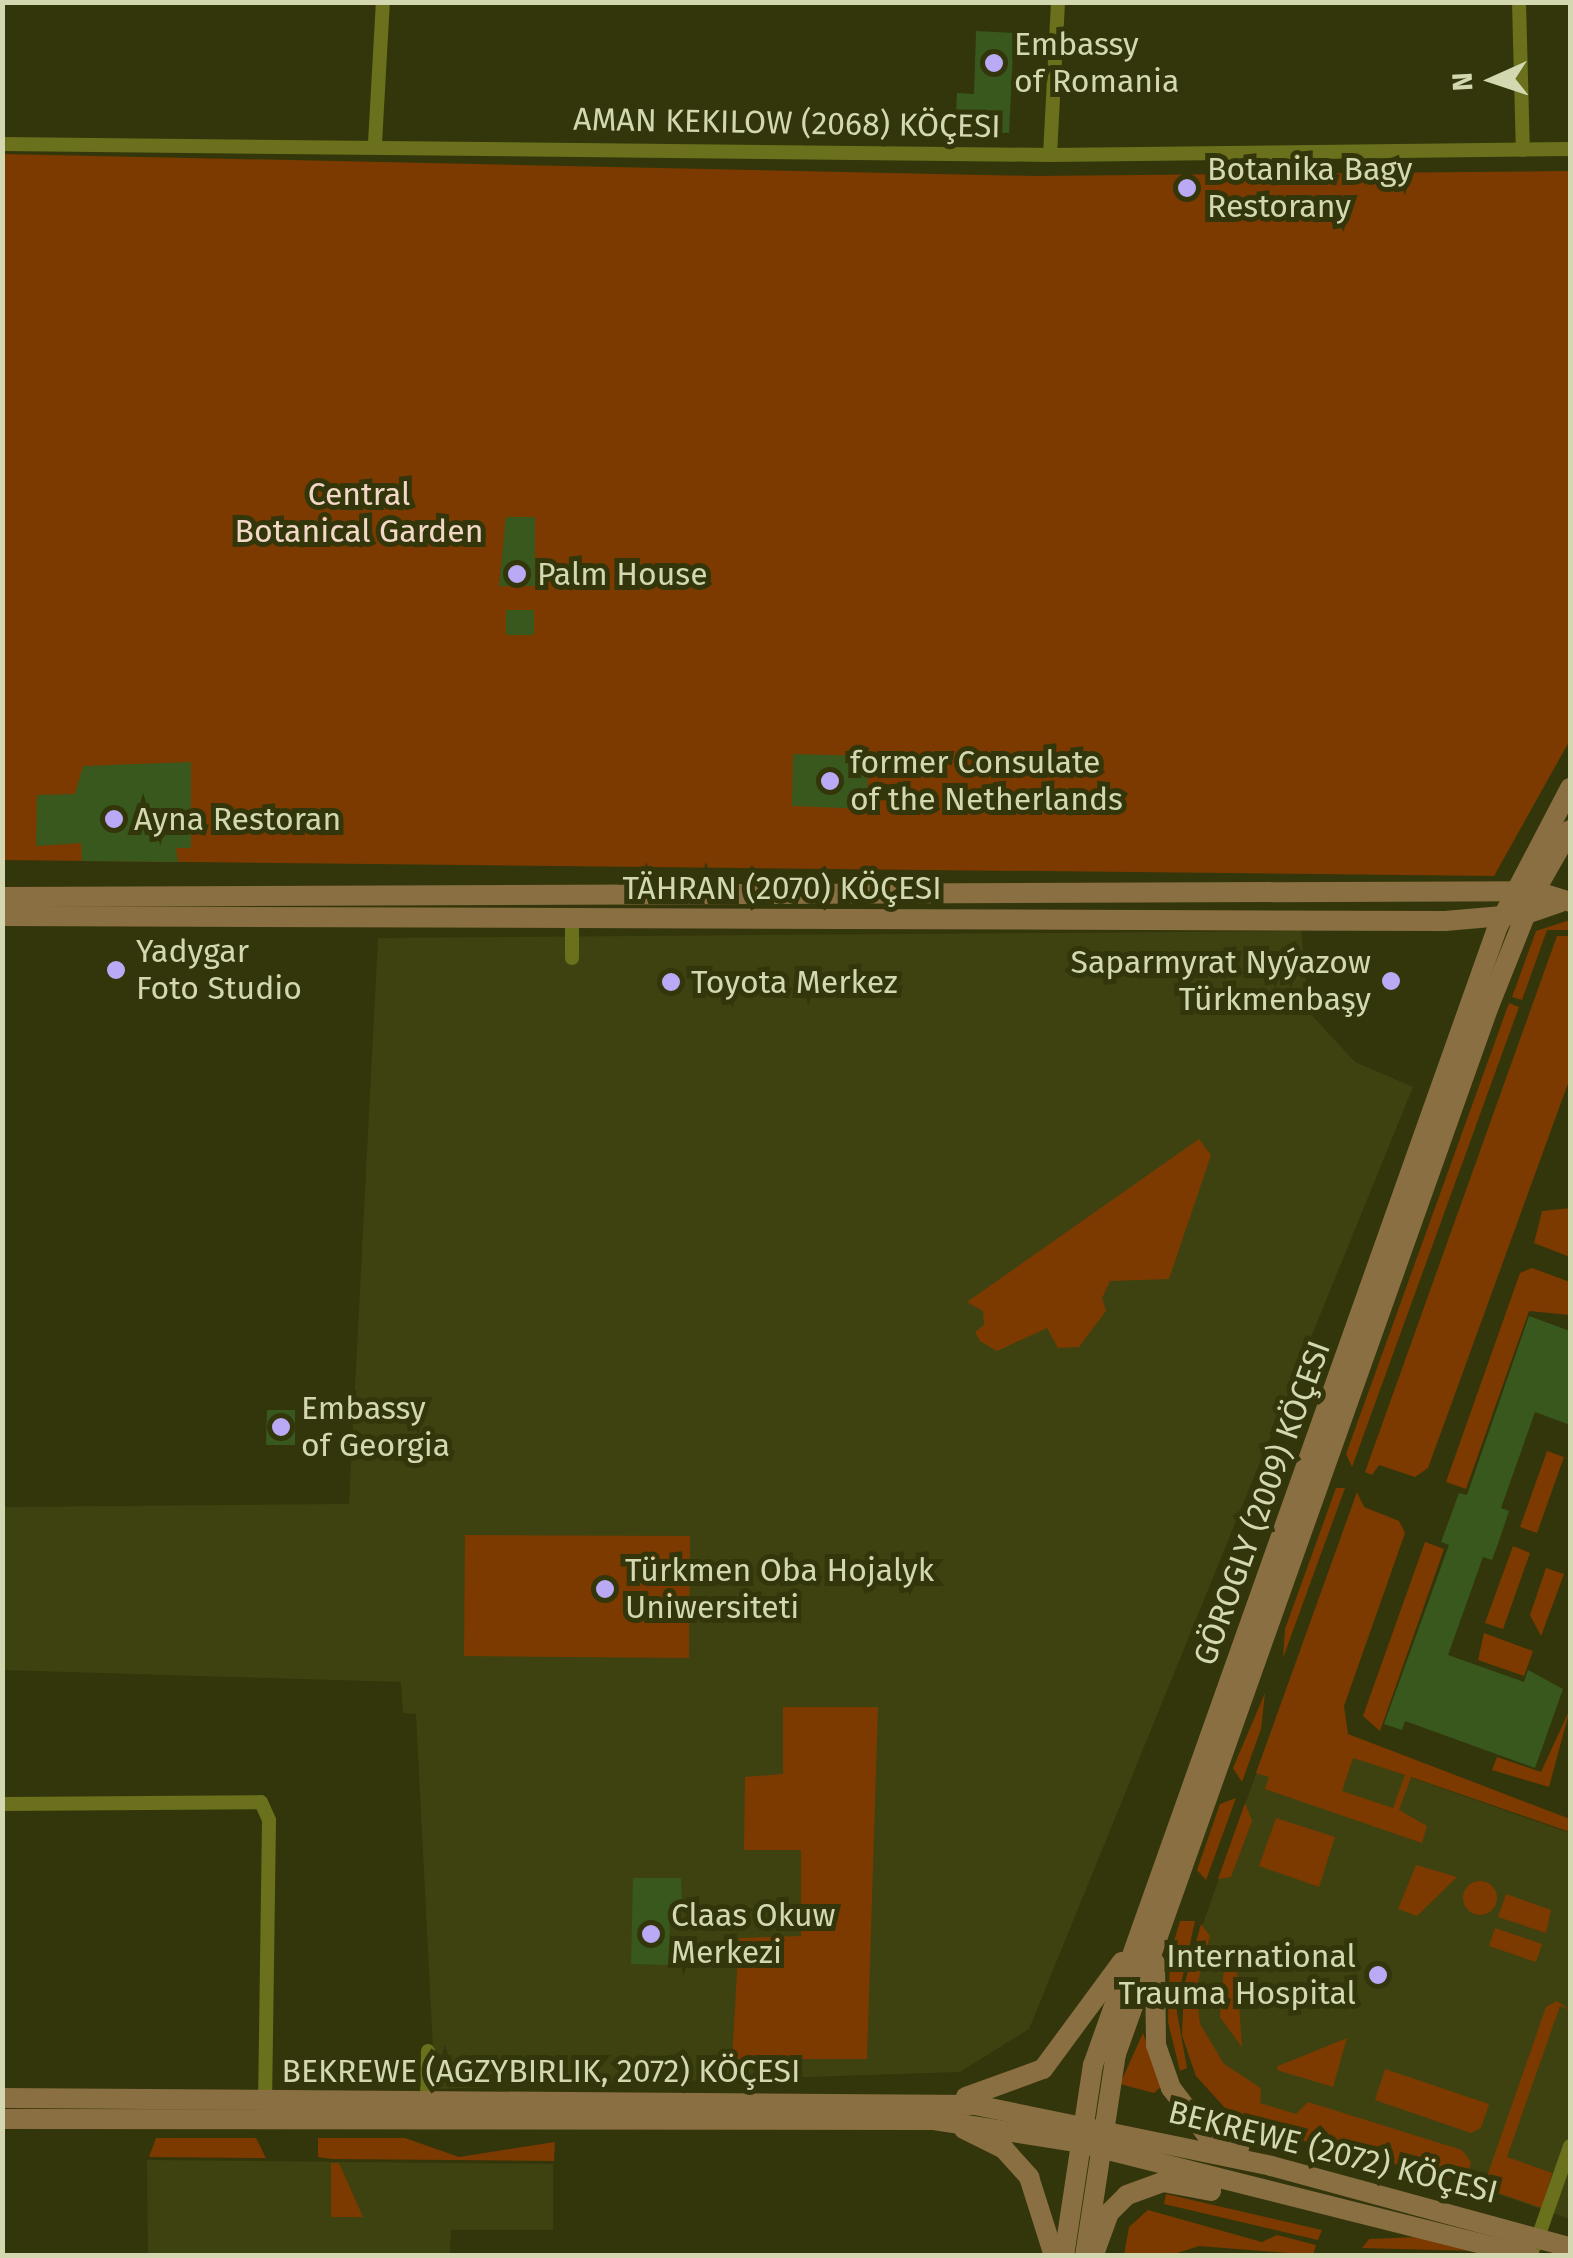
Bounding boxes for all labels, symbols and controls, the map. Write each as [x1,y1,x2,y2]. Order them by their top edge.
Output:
place label: Embassy of Romania [1014,26,1179,101]
north arrow [1443,30,1543,130]
marker: Embassy of Romania [983,52,1005,74]
text: N [1446,71,1480,92]
street label: AMAN KEKILOW (2068) KÖÇESI [573,100,1001,146]
place label: Botanika Bagy Restorany [1207,151,1412,226]
marker: Botanika Bagy Restorany [1176,177,1198,199]
park label: Central Botanical Garden [235,476,483,551]
place label: Palm House [537,555,708,593]
marker: Palm House [506,563,528,585]
place label: former Consulate of the Netherlands [850,744,1123,819]
marker: former Consulate of the Netherlands [819,770,841,792]
place label: Ayna Restoran [134,800,341,838]
marker: Ayna Restoran [103,808,125,830]
street label: TÄHRAN (2070) KÖÇESI [622,869,942,907]
place label: Yadygar Foto Studio [136,933,302,1008]
place label: Saparmyrat Nyýazow Türkmenbaşy [1070,944,1371,1019]
marker: Yadygar Foto Studio [105,959,127,981]
place label: Toyota Merkez [691,963,898,1001]
marker: Saparmyrat Nyýazow Türkmenbaşy [1380,970,1402,992]
marker: Toyota Merkez [660,971,682,993]
street label: GÖROGLY (2009) KÖÇESI [1185,1336,1339,1670]
place label: Embassy of Georgia [301,1390,450,1465]
marker: Embassy of Georgia [270,1416,292,1438]
place label: Türkmen Oba Hojalyk Uniwersiteti [625,1552,934,1627]
marker: Türkmen Oba Hojalyk Uniwersiteti [594,1578,616,1600]
place label: Claas Okuw Merkezi [671,1897,835,1972]
marker: Claas Okuw Merkezi [640,1923,662,1945]
place label: International Trauma Hospital [1119,1938,1356,2013]
marker: International Trauma Hospital [1365,1962,1391,1988]
street label: BEKREWE (AGZYBIRLIK, 2072) KÖÇESI [282,2052,800,2090]
street label: BEKREWE (2072) KÖÇESI [1164,2092,1502,2212]

